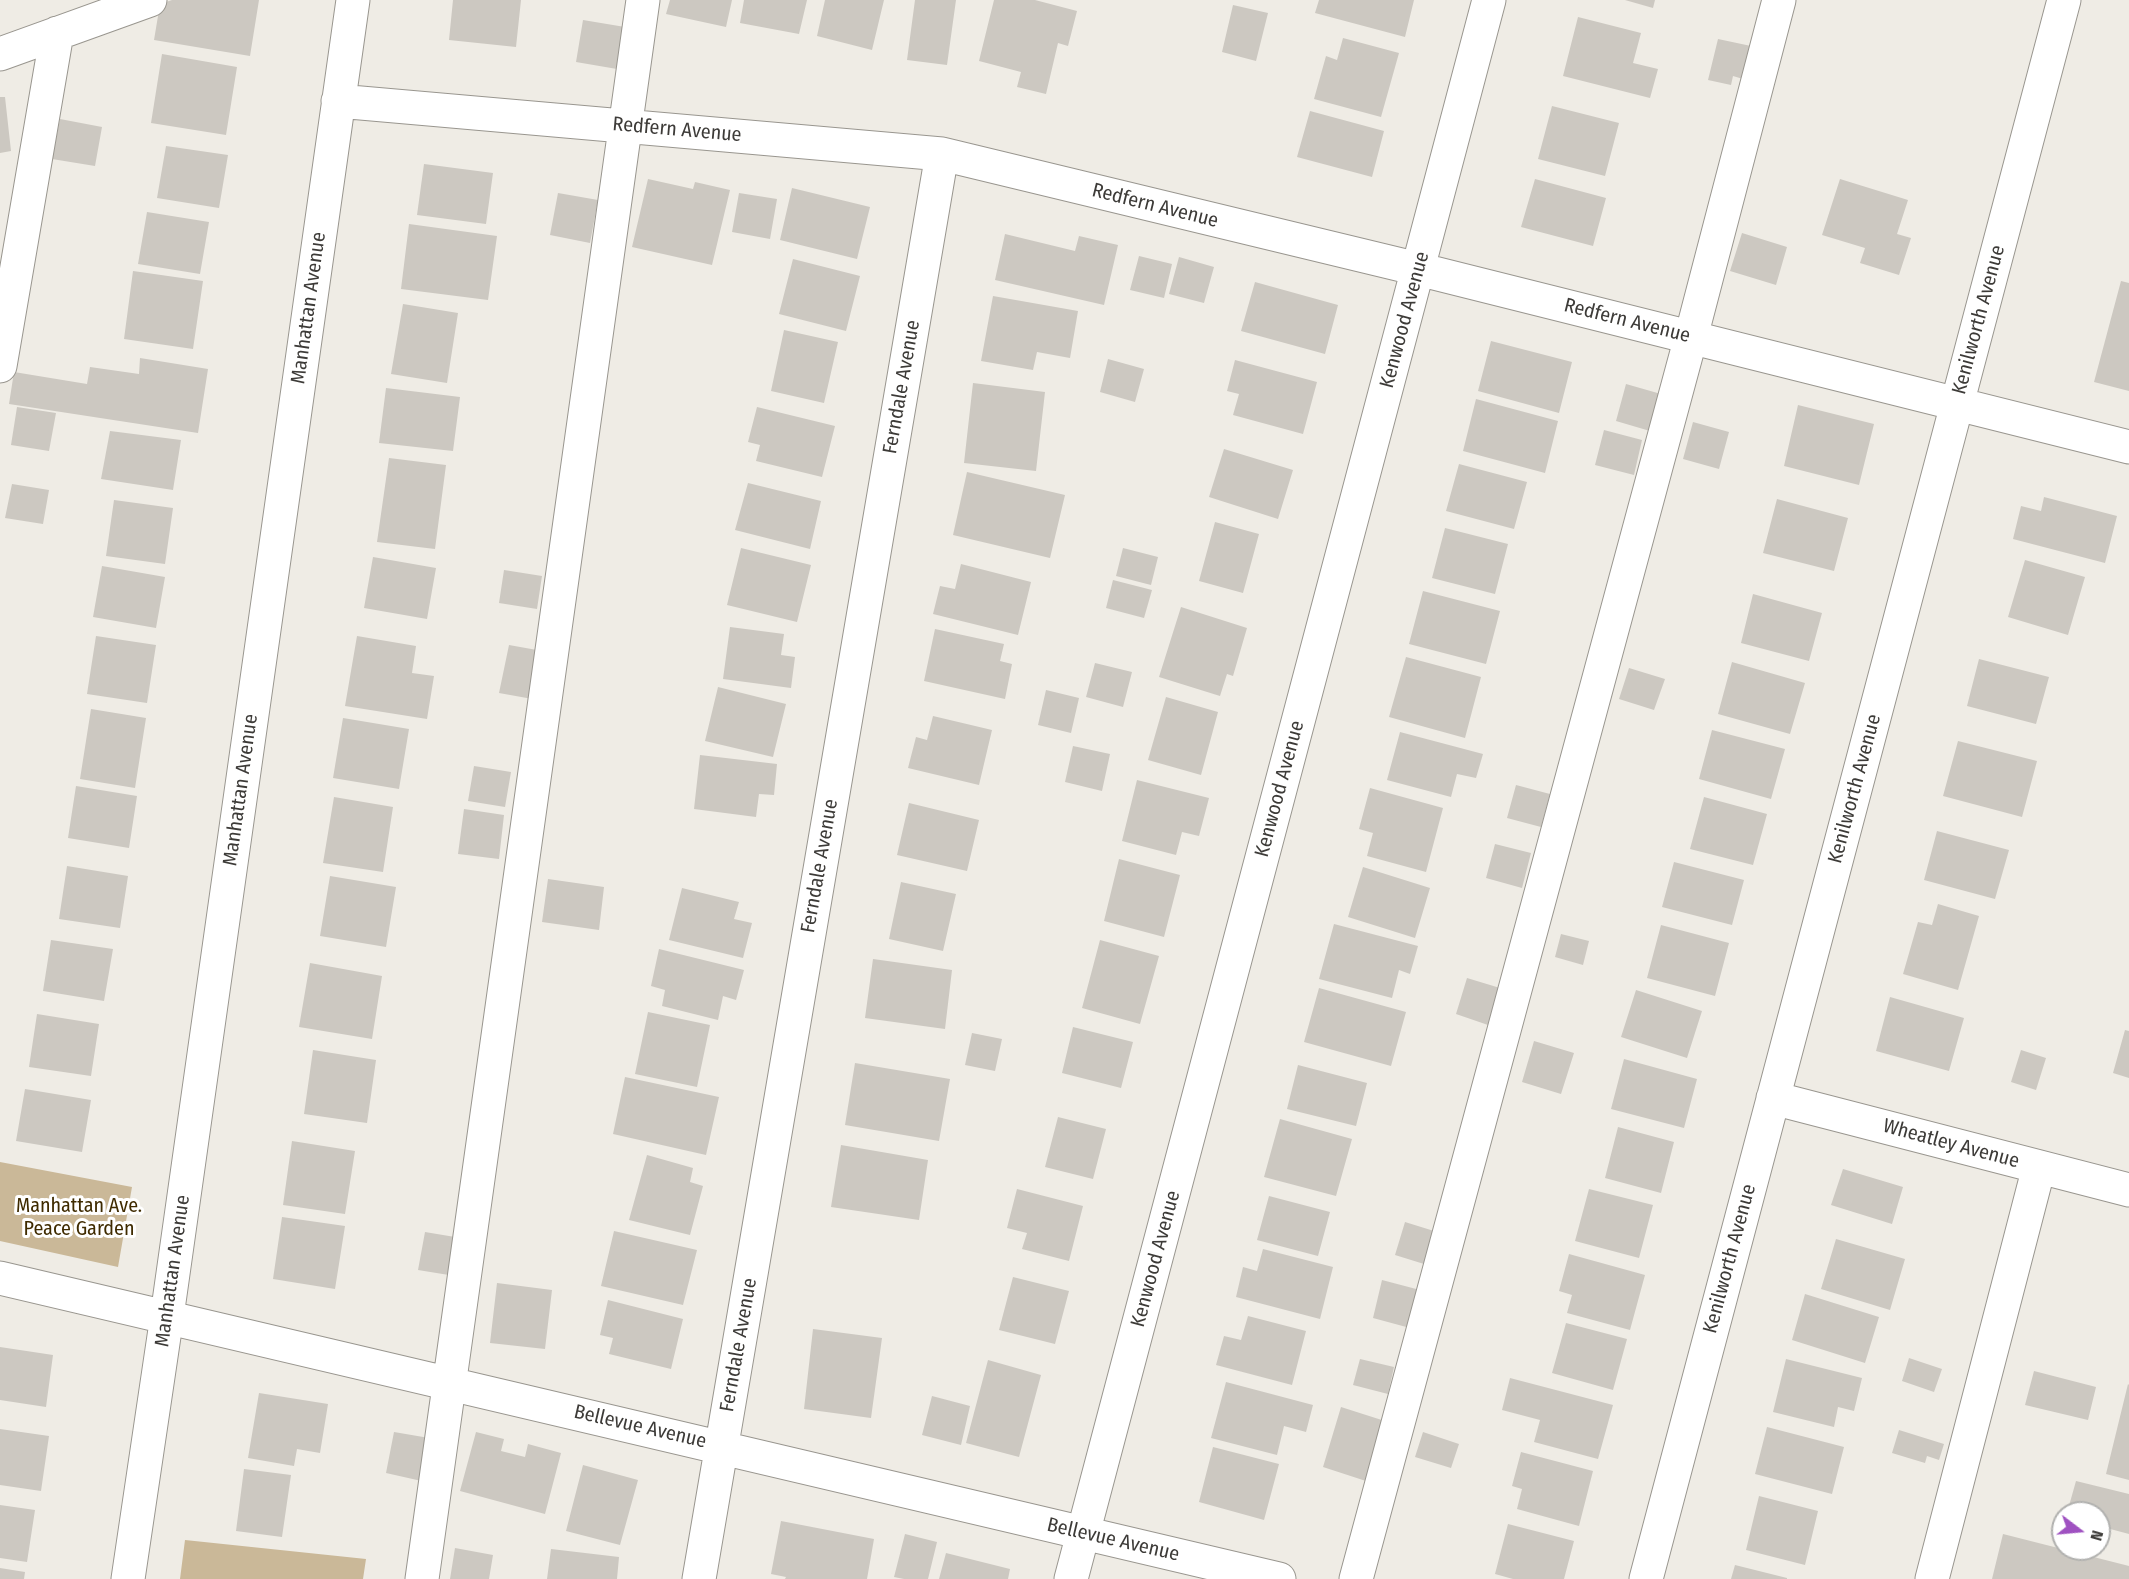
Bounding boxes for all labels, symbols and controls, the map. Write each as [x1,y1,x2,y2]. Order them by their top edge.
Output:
street label: Redfern Avenue [612,112,742,148]
street label: Redfern Avenue [1089,179,1221,233]
street label: Manhattan Avenue [286,231,332,385]
street label: Kenilworth Avenue [1948,243,2010,397]
street label: Kenwood Avenue [1375,249,1435,391]
street label: Redfern Avenue [1561,294,1693,348]
street label: Ferndale Avenue [878,318,926,456]
street label: Kenilworth Avenue [1824,712,1886,866]
street label: Manhattan Avenue [218,713,264,867]
street label: Kenwood Avenue [1250,718,1310,860]
street label: Ferndale Avenue [796,797,844,935]
street label: Wheatley Avenue [1880,1114,2022,1174]
street label: Kenilworth Avenue [1699,1182,1761,1336]
street label: Kenwood Avenue [1126,1188,1186,1330]
park label: Manhattan Ave. Peace Garden [16,1194,142,1241]
street label: Manhattan Avenue [150,1194,196,1348]
street label: Ferndale Avenue [715,1276,763,1414]
street label: Bellevue Avenue [571,1400,709,1454]
north arrow [2051,1501,2111,1561]
street label: Bellevue Avenue [1044,1513,1182,1567]
text: N [2086,1528,2107,1543]

